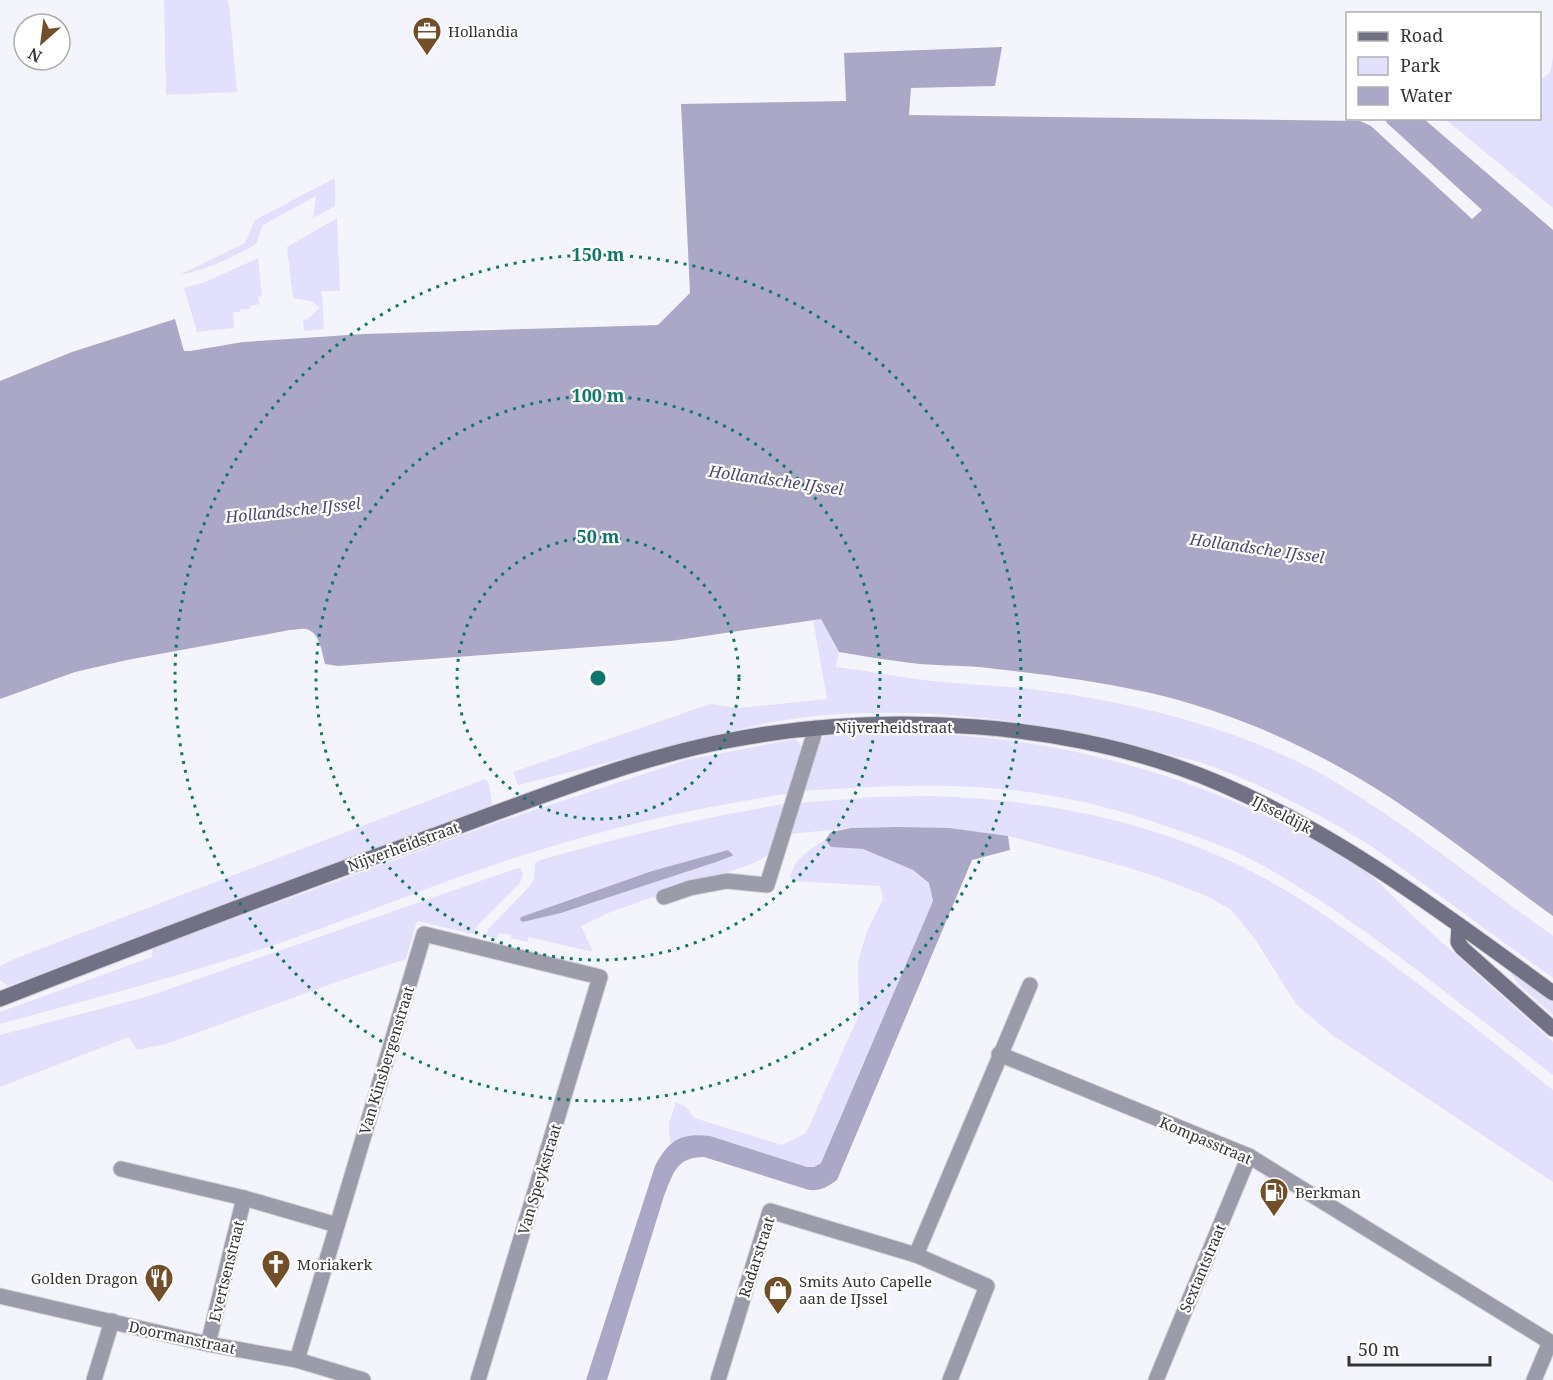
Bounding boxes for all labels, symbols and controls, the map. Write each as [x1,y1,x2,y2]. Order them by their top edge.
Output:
north arrow [12,12,72,72]
legend [1346,12,1541,120]
office icon: Hollandia [411,15,443,57]
place label: Hollandia [448,21,518,41]
text: Road [1400,23,1443,47]
text: N [24,42,46,68]
text: Park [1400,53,1440,77]
text: Water [1400,83,1453,107]
text: 150 m [572,242,625,266]
text: 100 m [572,383,625,407]
water label: Hollandsche IJssel [706,460,845,500]
water label: Hollandsche IJssel [223,492,362,528]
text: 50 m [577,524,620,548]
water label: Hollandsche IJssel [1187,528,1326,568]
centre of rings [588,668,608,688]
street label: Nijverheidstraat [835,717,953,737]
street label: IJsseldijk [1249,790,1315,838]
street label: Nijverheidstraat [345,817,461,875]
street label: Van Kinsbergenstraat [354,983,418,1137]
street label: Kompasstraat [1157,1112,1255,1168]
street label: Van Speykstraat [513,1121,565,1237]
fuel station icon: Berkman [1258,1176,1290,1218]
place label: Berkman [1295,1182,1361,1202]
street label: Radarstraat [734,1214,778,1300]
street label: Evertsenstraat [204,1218,248,1324]
street label: Sextantstraat [1174,1221,1230,1315]
church icon: Moriakerk [260,1248,292,1290]
place label: Moriakerk [297,1254,373,1274]
restaurant icon: Golden Dragon [143,1262,175,1304]
place label: Golden Dragon [31,1268,138,1288]
place label: Smits Auto Capelle aan de IJssel [799,1271,932,1308]
shop icon: Smits Auto Capelle aan de IJssel [762,1274,794,1316]
street label: Doormanstraat [127,1316,237,1358]
scale bar [1349,1329,1490,1367]
text: 50 m [1358,1337,1400,1361]

